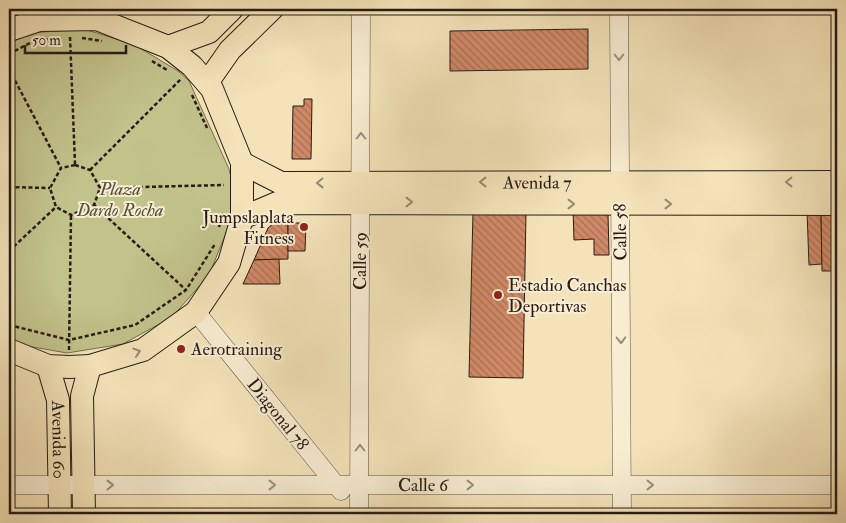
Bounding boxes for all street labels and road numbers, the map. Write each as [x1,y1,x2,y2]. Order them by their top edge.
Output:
street label: Avenida 7 [502,171,571,195]
street label: Calle 58 [609,203,632,261]
street label: Calle 59 [349,232,372,290]
street label: Diagonal 78 [242,374,314,455]
street label: Avenida 60 [46,399,70,479]
street label: Calle 6 [398,474,449,497]

